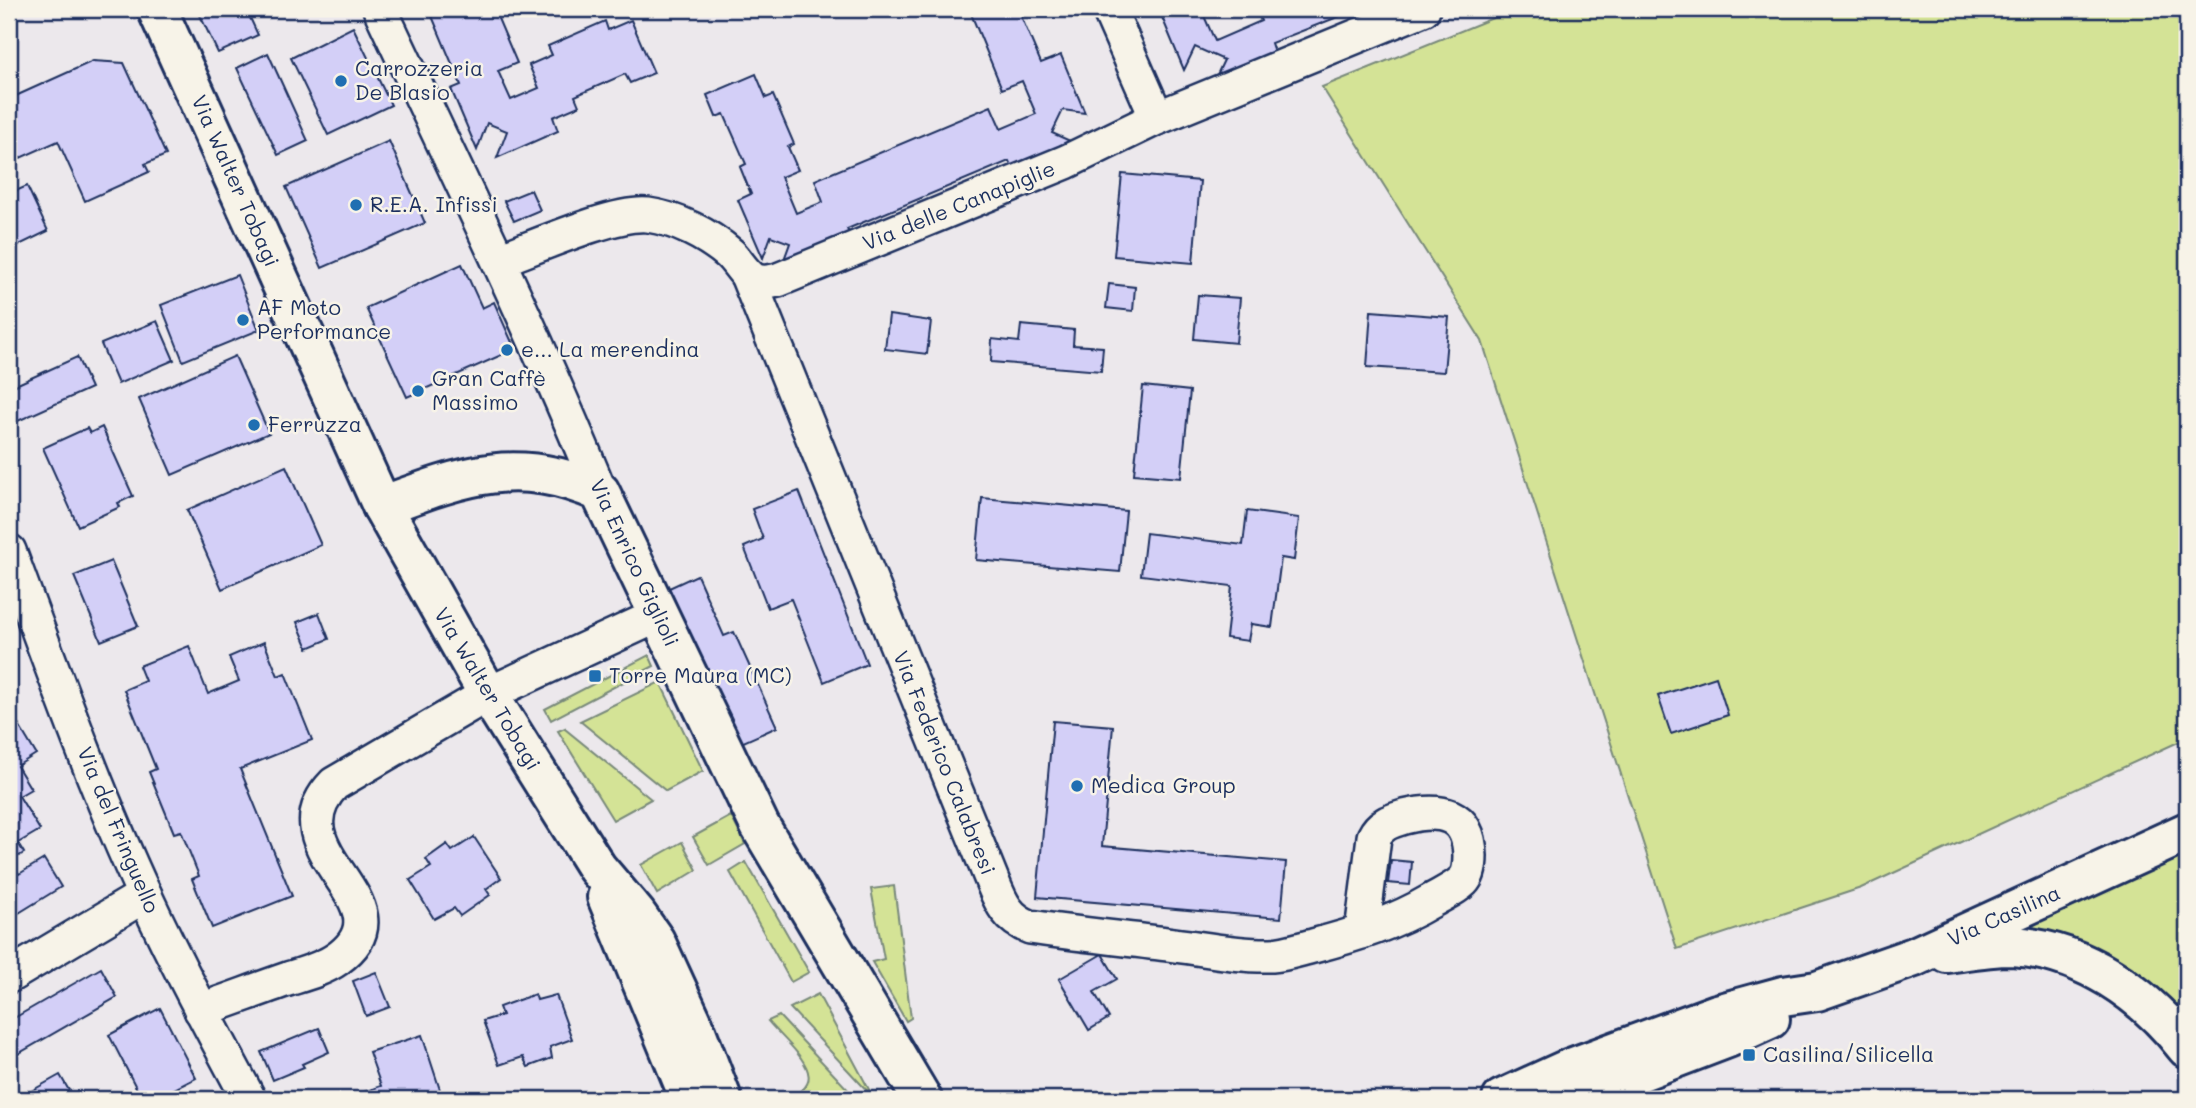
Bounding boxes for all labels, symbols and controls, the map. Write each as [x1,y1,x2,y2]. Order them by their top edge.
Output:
place label: Carrozzeria De Blasio [355,54,483,105]
marker: Carrozzeria De Blasio [333,73,349,89]
street label: Via Walter Tobagi [186,90,286,270]
street label: Via delle Canapiglie [858,154,1059,256]
place label: R.E.A. Infissi [370,190,498,217]
marker: R.E.A. Infissi [348,197,364,213]
place label: AF Moto Performance [257,293,391,344]
marker: AF Moto Performance [235,312,251,328]
place label: e... La merendina [521,335,700,362]
marker: e... La merendina [499,342,515,358]
place label: Gran Caffè Massimo [432,364,546,415]
marker: Gran Caffè Massimo [410,383,426,399]
place label: Ferruzza [268,410,362,437]
marker: Ferruzza [246,417,262,433]
street label: Via Enrico Giglioli [585,474,686,651]
street label: Via Walter Tobagi [429,602,548,775]
street label: Via Federico Calabresi [888,646,1003,878]
place label: Torre Maura (MC) [609,661,792,688]
marker: Torre Maura (MC) [587,668,603,684]
street label: Via del Fringuello [72,742,167,917]
place label: Medica Group [1091,771,1236,798]
marker: Medica Group [1069,778,1085,794]
street label: Via Casilina [1943,878,2064,952]
place label: Casilina/Silicella [1763,1040,1934,1067]
marker: Casilina/Silicella [1741,1047,1757,1063]

